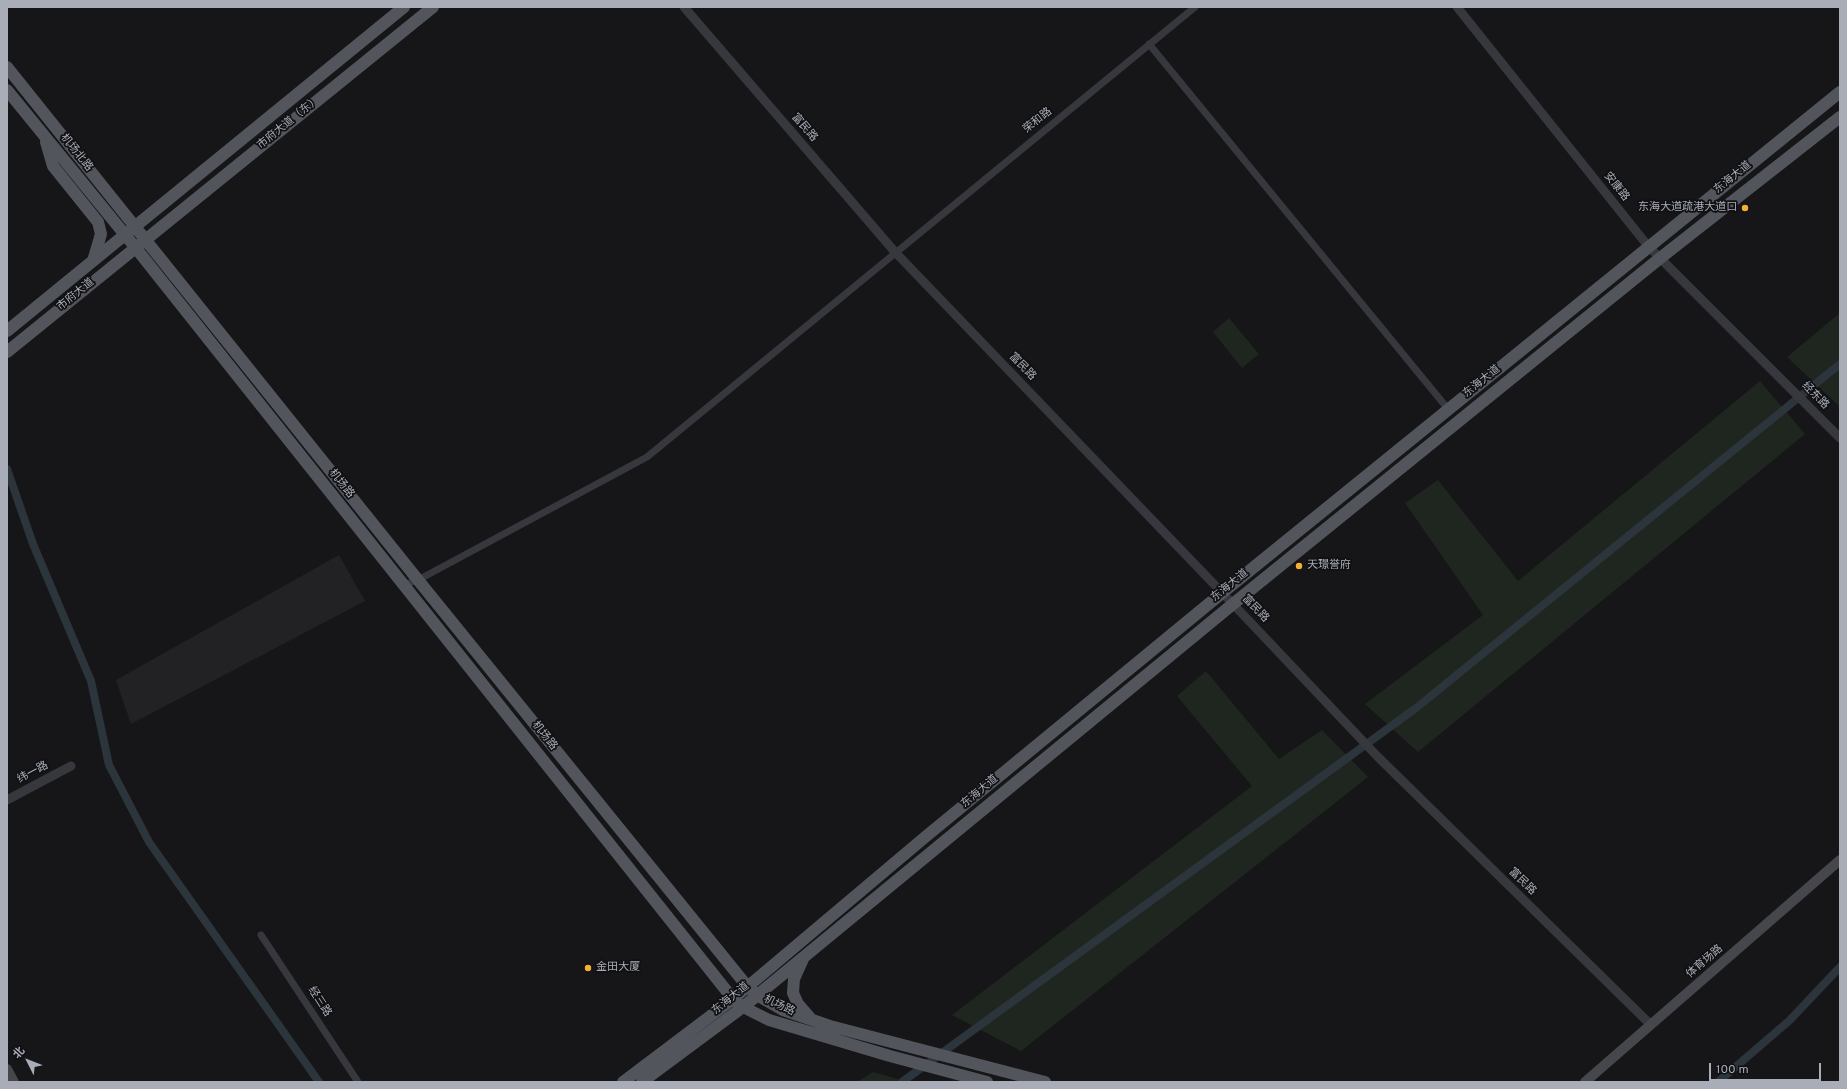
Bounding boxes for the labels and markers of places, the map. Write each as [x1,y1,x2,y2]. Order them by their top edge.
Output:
place label: 东海大道疏港大道口 [1638,201,1737,215]
marker: 东海大道疏港大道口 [1740,203,1750,213]
place label: 天璟誉府 [1307,559,1351,573]
marker: 天璟誉府 [1294,561,1304,571]
place label: 金田大厦 [596,961,640,975]
marker: 金田大厦 [583,963,593,973]

